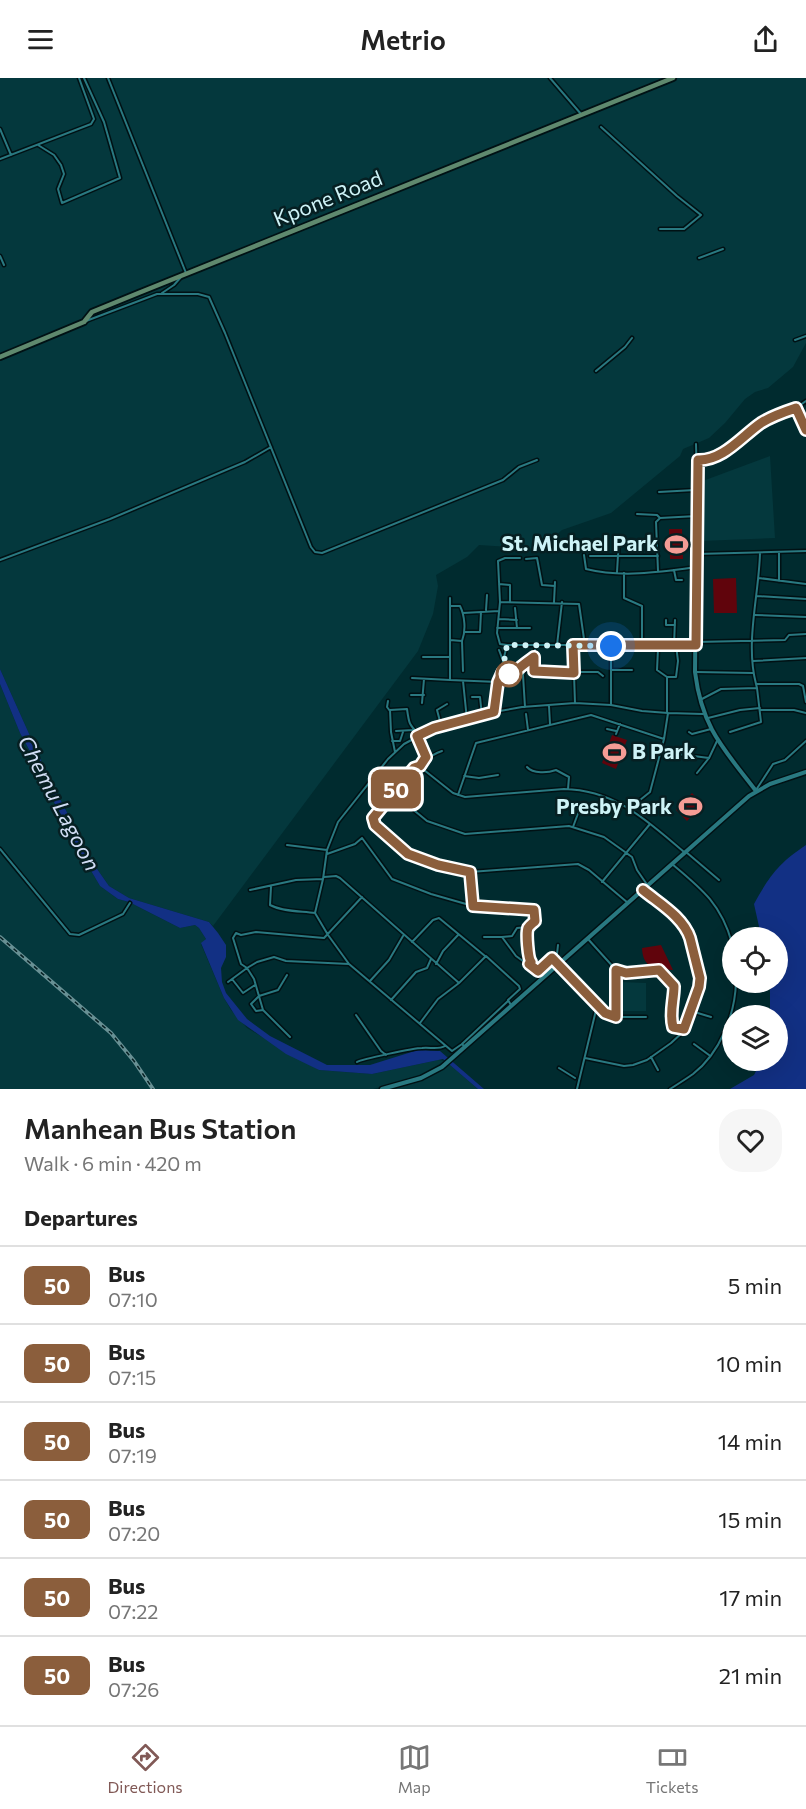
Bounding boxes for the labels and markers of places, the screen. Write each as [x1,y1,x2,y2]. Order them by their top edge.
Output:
place label: St. Michael Park [501,530,658,555]
sports icon: St. Michael Park [663,531,689,557]
unlabelled marker [496,661,522,687]
place label: B Park [632,738,695,763]
sports icon: B Park [601,739,627,765]
place label: Presby Park [556,793,672,818]
sports icon: Presby Park [677,794,703,820]

